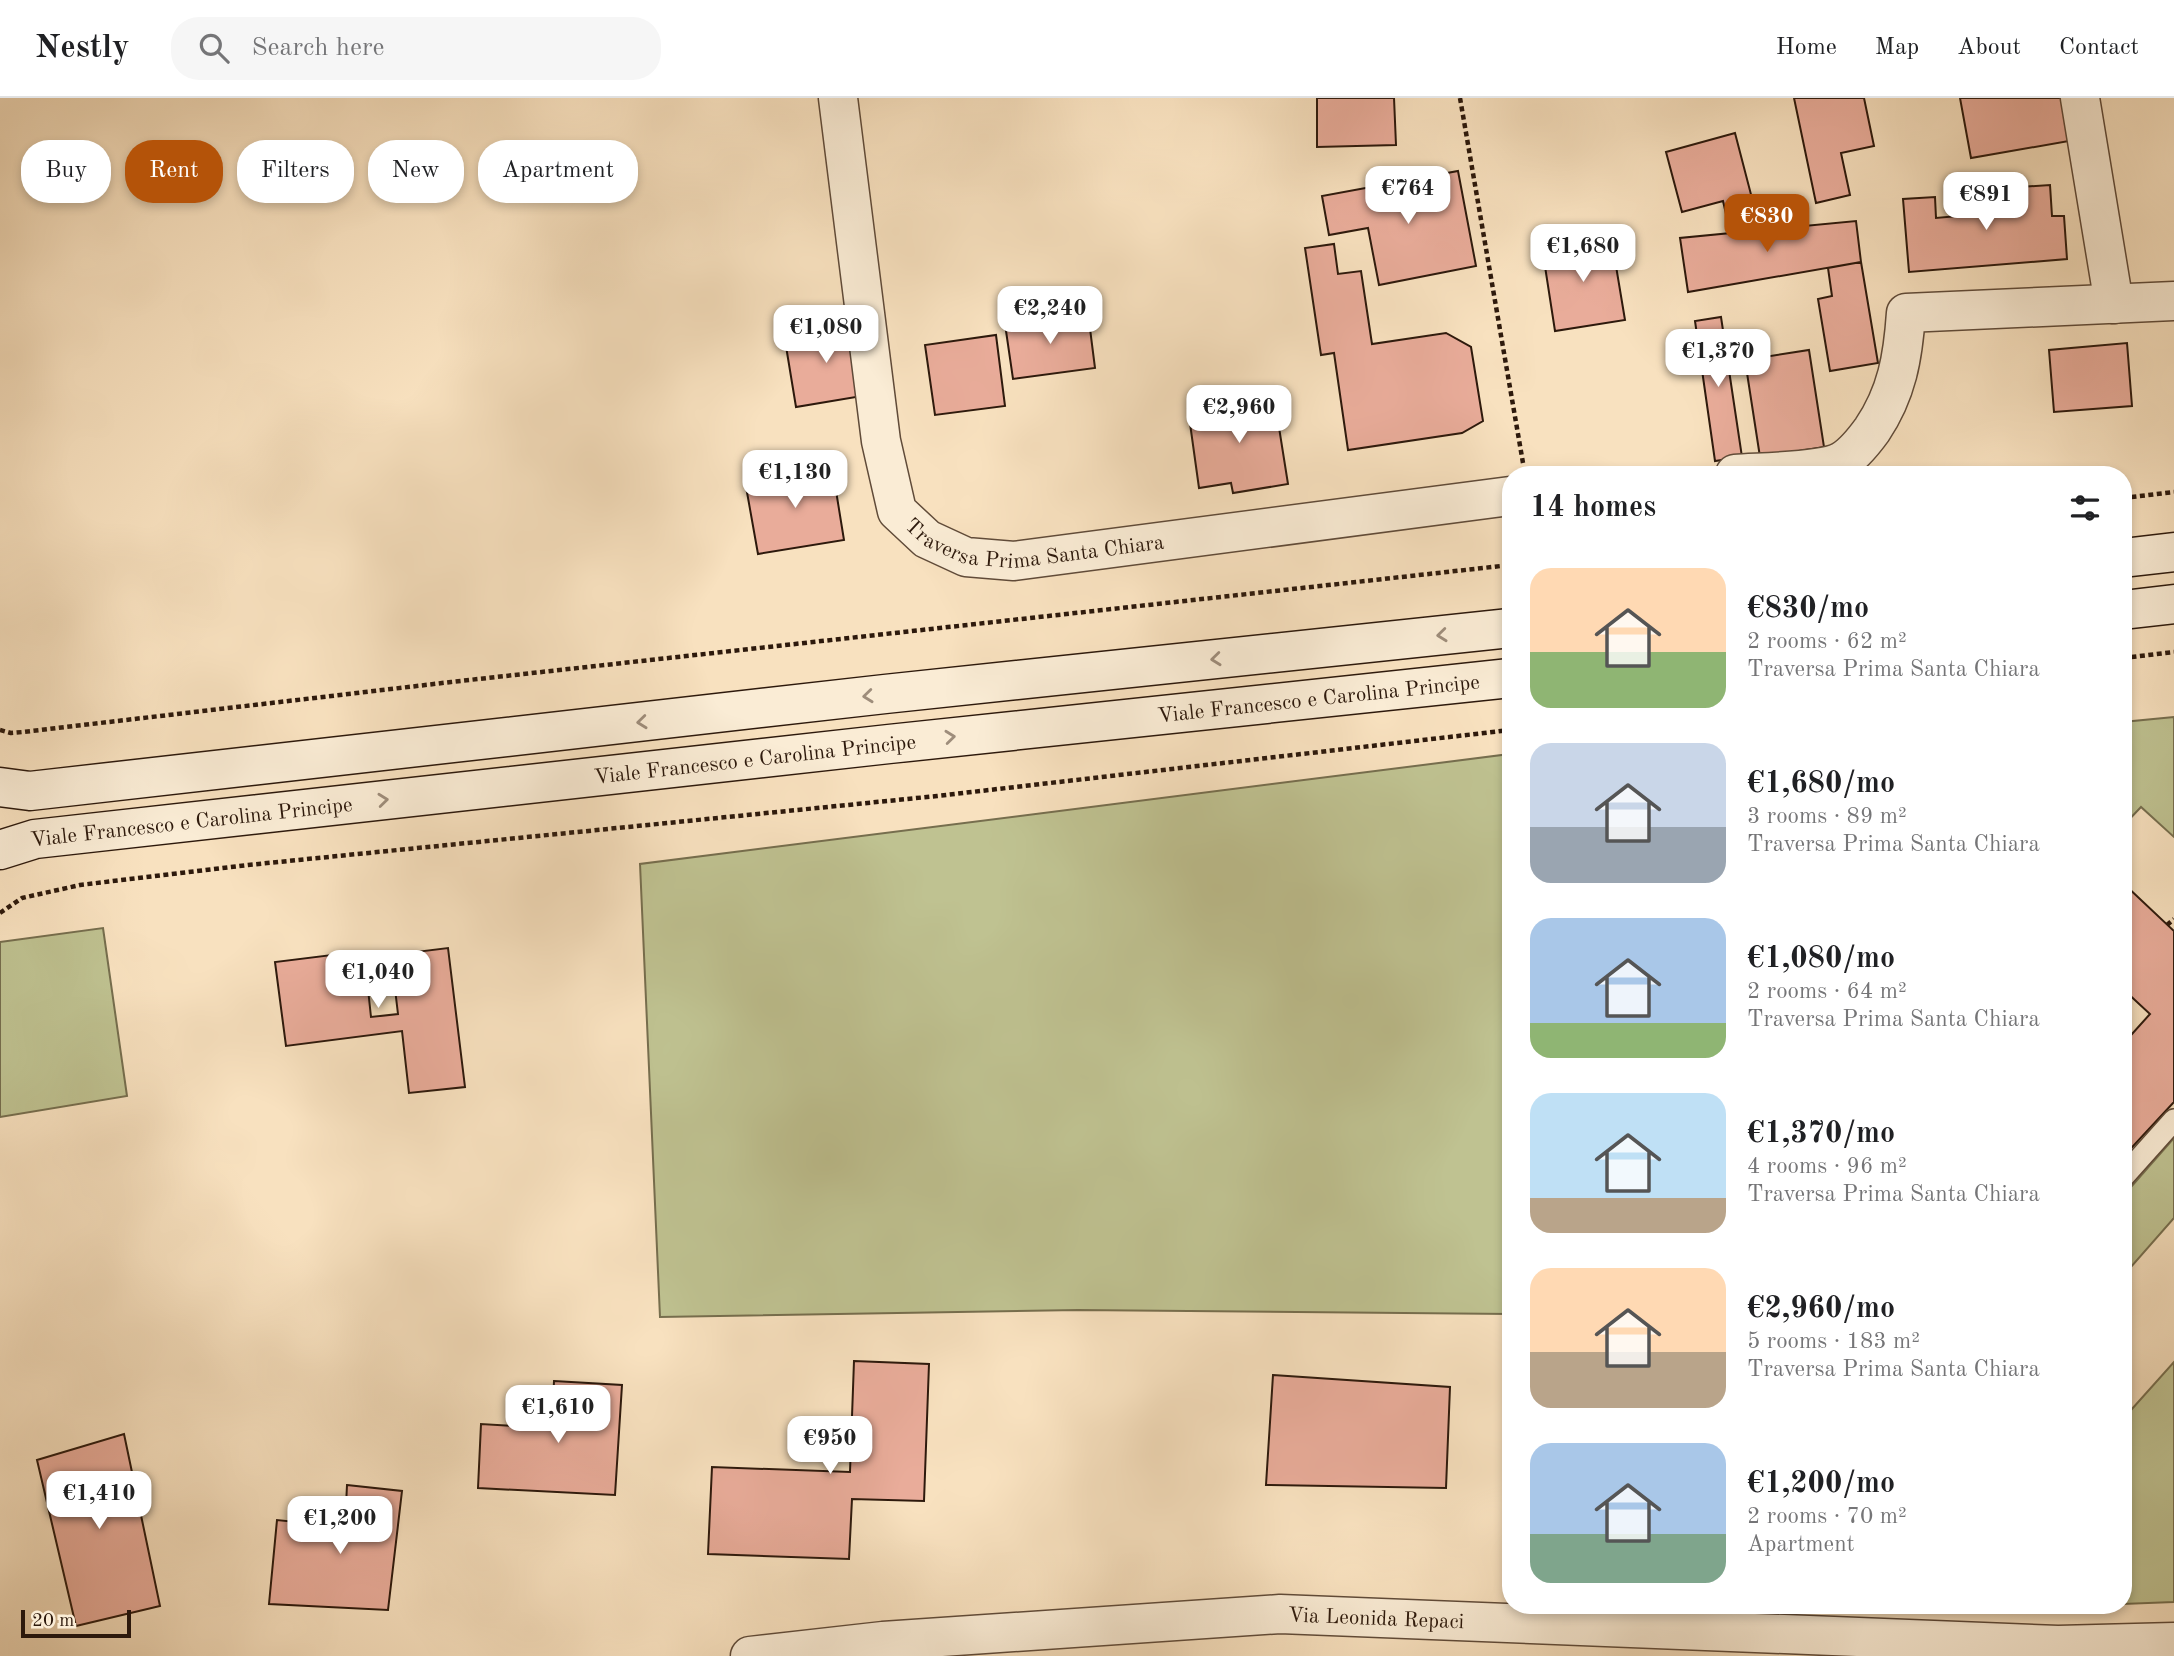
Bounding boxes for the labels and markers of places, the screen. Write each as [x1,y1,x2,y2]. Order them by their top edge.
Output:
pin: €764 [1367,166,1449,226]
pin: €891 [1945,172,2027,232]
pin: €830 [1726,194,1808,254]
pin: €1,680 [1526,225,1640,284]
pin: €2,240 [993,286,1107,346]
pin: €1,080 [769,306,883,365]
pin: €1,370 [1661,330,1775,389]
pin: €2,960 [1182,386,1296,445]
pin: €1,130 [738,450,852,510]
pin: €1,040 [321,950,435,1010]
pin: €1,610 [501,1386,615,1445]
pin: €950 [789,1416,871,1476]
pin: €1,410 [42,1472,156,1531]
pin: €1,200 [283,1496,397,1556]

